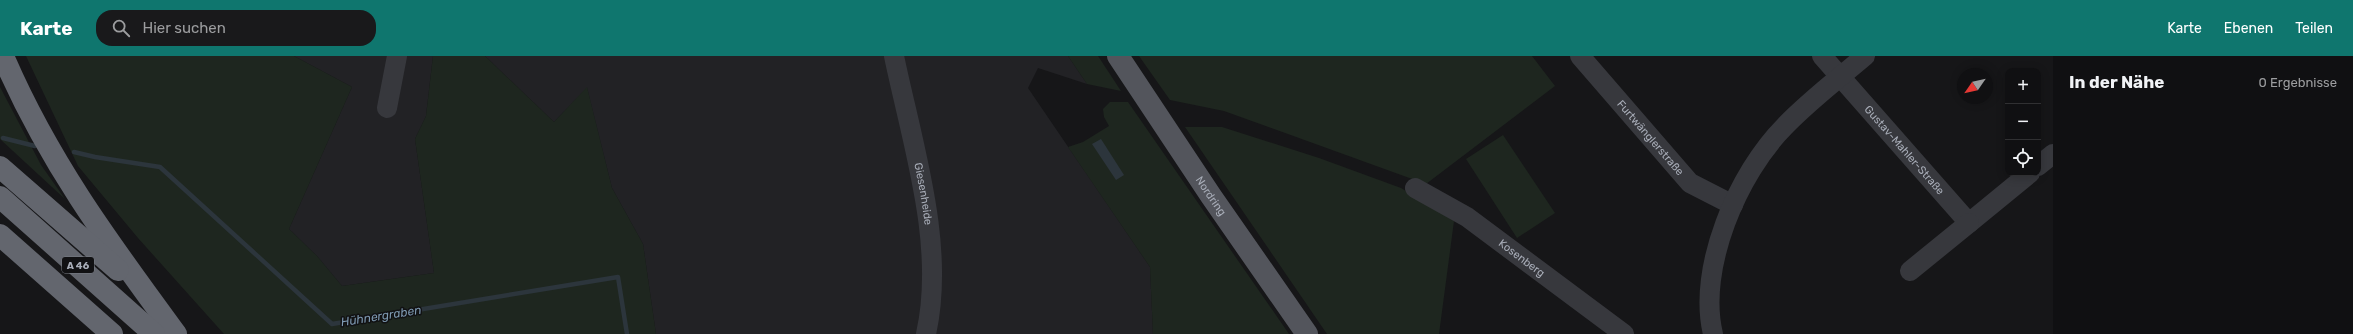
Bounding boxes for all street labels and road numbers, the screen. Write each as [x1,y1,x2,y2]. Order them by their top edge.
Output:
street label: Furtwänglerstraße [1614,98,1686,178]
street label: Gustav-Mahler-Straße [1862,103,1947,197]
street label: Giesenheide [911,162,935,226]
street label: Nordring [1193,174,1229,218]
street label: Kosenberg [1496,237,1547,280]
road number: A 46 [62,257,94,273]

